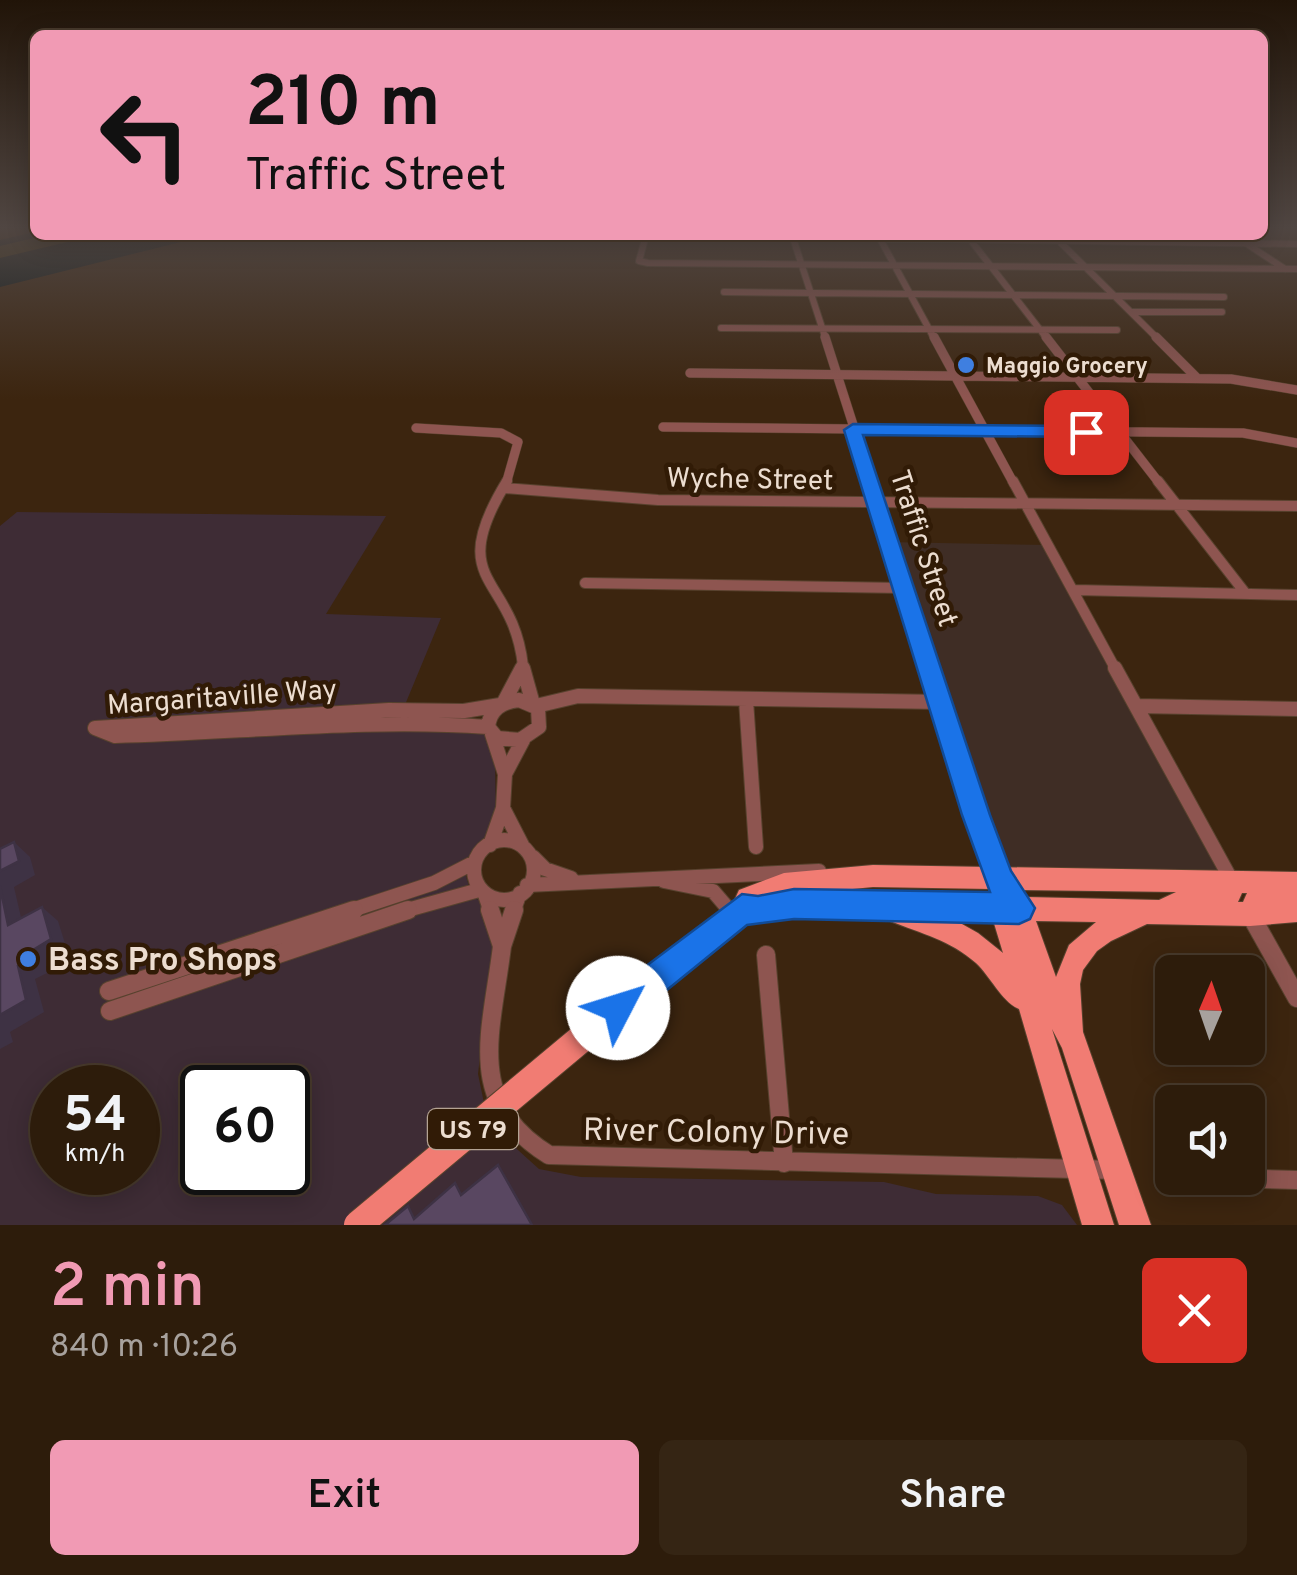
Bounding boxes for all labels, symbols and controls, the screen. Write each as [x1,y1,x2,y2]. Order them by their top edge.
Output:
text: 210 m [245,62,441,151]
icon: left [80,70,210,200]
text: Traffic Street [245,149,506,206]
marker: Maggio Grocery [955,354,977,376]
place label: Maggio Grocery [986,354,1148,381]
pin [1044,390,1129,475]
icon: arrive [1059,405,1114,460]
street label: Wyche Street [666,462,834,500]
street label: Traffic Street [880,466,964,632]
street label: Margaritaville Way [106,673,338,725]
place label: Bass Pro Shops [48,942,277,982]
marker: Bass Pro Shops [17,948,39,970]
north arrow [1155,955,1265,1065]
map controls [1155,955,1265,1195]
position arrow [566,956,670,1060]
speed limit sign: 60 [180,1065,310,1195]
button: sound [1155,1085,1265,1195]
text: 54 [63,1086,127,1149]
road number: US 79 [428,1109,518,1149]
street label: River Colony Drive [583,1112,849,1156]
text: km/h [65,1139,125,1171]
text: 2 min [50,1252,205,1328]
button: close [1142,1258,1247,1363]
text: 840 m · 10:26 [50,1328,238,1368]
button: Exit [50,1440,639,1555]
button: Share [659,1440,1247,1555]

